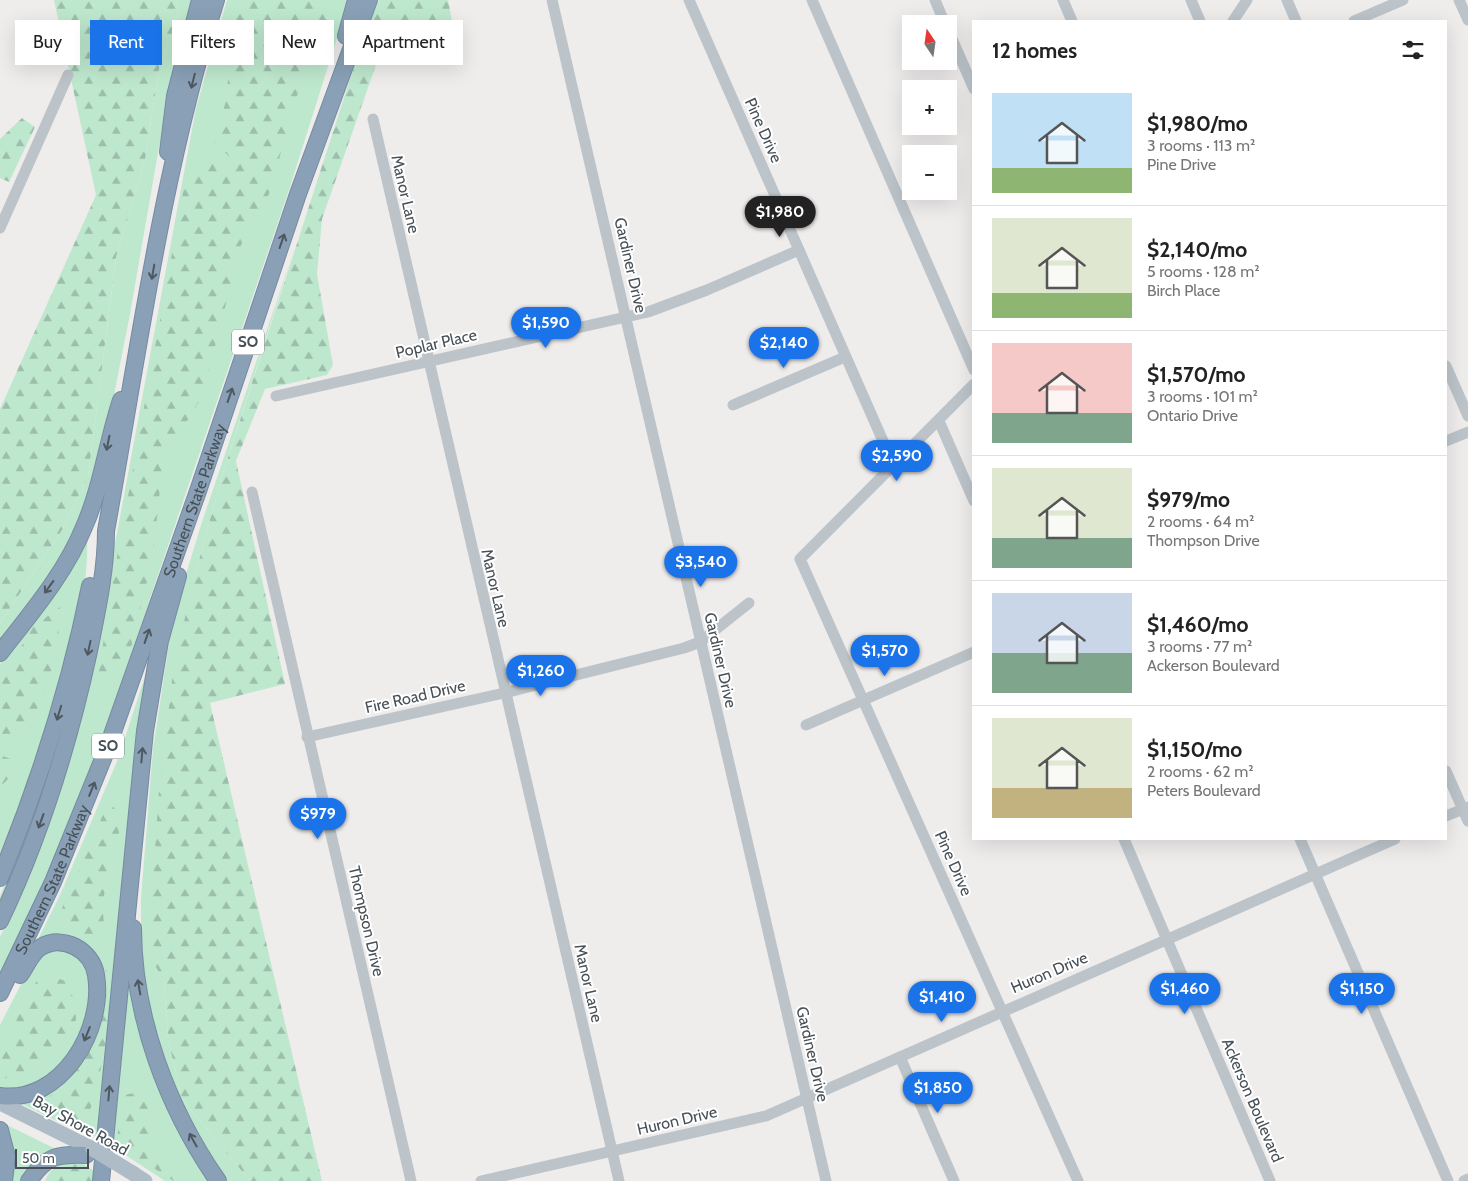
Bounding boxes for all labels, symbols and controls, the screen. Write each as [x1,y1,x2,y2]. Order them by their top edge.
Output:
north arrow [902,15,958,70]
map controls [902,15,957,200]
chip: Buy [15,20,80,65]
chip: Rent [90,20,162,65]
chip: Filters [172,20,254,65]
chip: New [264,20,334,65]
chip: Apartment [344,20,463,65]
icon: filters [1399,36,1427,64]
text: 12 homes [992,38,1077,63]
one-way arrow [188,72,197,88]
button: + [902,80,957,135]
street label: Pine Drive [741,95,786,166]
text: $1,980/mo [1147,111,1248,136]
icon: home [1032,113,1092,173]
text: 3 rooms · 113 m² [1147,136,1255,155]
button: − [902,145,957,200]
street label: Manor Lane [387,153,424,235]
text: Pine Drive [1147,155,1216,174]
pin: $1,980 [739,196,821,238]
text: $1,980 [756,202,804,221]
street label: Gardiner Drive [610,216,651,315]
one-way arrow [277,233,287,249]
text: $2,140/mo [1147,237,1247,262]
icon: home [1032,238,1092,298]
text: 5 rooms · 128 m² [1147,262,1260,281]
one-way arrow [147,263,157,279]
text: Birch Place [1147,281,1220,300]
pin: $1,590 [505,306,587,349]
text: $1,590 [522,313,570,332]
street label: Poplar Place [394,325,479,362]
pin: $2,140 [743,326,825,369]
road number: SO [232,330,264,354]
text: $2,140 [760,333,808,352]
text: $1,570/mo [1147,362,1245,387]
icon: home [1032,363,1092,423]
text: 3 rooms · 101 m² [1147,387,1258,406]
one-way arrow [226,388,235,403]
text: Ontario Drive [1147,406,1238,425]
street label: Southern State Parkway [159,421,230,580]
one-way arrow [103,435,113,451]
pin: $2,590 [856,440,938,482]
text: $2,590 [872,446,922,465]
text: $979/mo [1147,487,1230,512]
icon: home [1032,488,1092,548]
text: 2 rooms · 64 m² [1147,512,1254,531]
text: Thompson Drive [1147,531,1260,550]
pin: $3,540 [660,546,742,588]
street label: Manor Lane [477,547,514,629]
text: $3,540 [675,552,727,571]
one-way arrow [44,580,54,594]
street label: Gardiner Drive [700,611,741,710]
text: $1,460/mo [1147,612,1248,637]
icon: home [1032,613,1092,673]
one-way arrow [142,628,152,644]
pin: $1,570 [844,634,926,677]
text: 3 rooms · 77 m² [1147,637,1252,656]
one-way arrow [84,640,93,656]
text: $1,570 [862,641,908,660]
pin: $1,260 [500,654,582,697]
text: Ackerson Boulevard [1147,656,1280,675]
text: $1,260 [517,661,565,680]
street label: Fire Road Drive [363,676,467,717]
one-way arrow [54,705,64,721]
road number: SO [92,734,124,758]
text: $1,150/mo [1147,737,1242,762]
icon: home [1032,738,1092,798]
one-way arrow [138,747,147,763]
text: 2 rooms · 62 m² [1147,762,1254,781]
text: Peters Boulevard [1147,781,1261,800]
one-way arrow [88,782,97,797]
pin: $979 [288,798,348,840]
street label: Southern State Parkway [11,802,93,957]
text: $979 [300,804,336,823]
one-way arrow [35,813,45,828]
street label: Pine Drive [931,828,976,899]
street label: Thompson Drive [345,864,388,978]
street label: Manor Lane [570,942,607,1024]
street label: Huron Drive [1008,948,1090,997]
pin: $1,460 [1144,972,1226,1015]
pin: $1,150 [1321,972,1403,1015]
one-way arrow [133,979,143,995]
text: $1,460 [1160,979,1210,998]
text: $1,150 [1340,979,1384,998]
pin: $1,410 [901,980,983,1023]
text: $1,410 [919,987,965,1006]
street label: Gardiner Drive [792,1005,833,1104]
one-way arrow [81,1026,90,1041]
street label: Ackerson Boulevard [1218,1035,1287,1165]
pin: $1,850 [897,1072,979,1114]
text: $1,850 [914,1078,962,1097]
one-way arrow [104,1085,114,1101]
street label: Bay Shore Road [30,1091,132,1160]
street label: Huron Drive [635,1102,719,1139]
one-way arrow [187,1133,197,1147]
scale bar [15,1146,89,1169]
text: 50 m [22,1149,55,1167]

